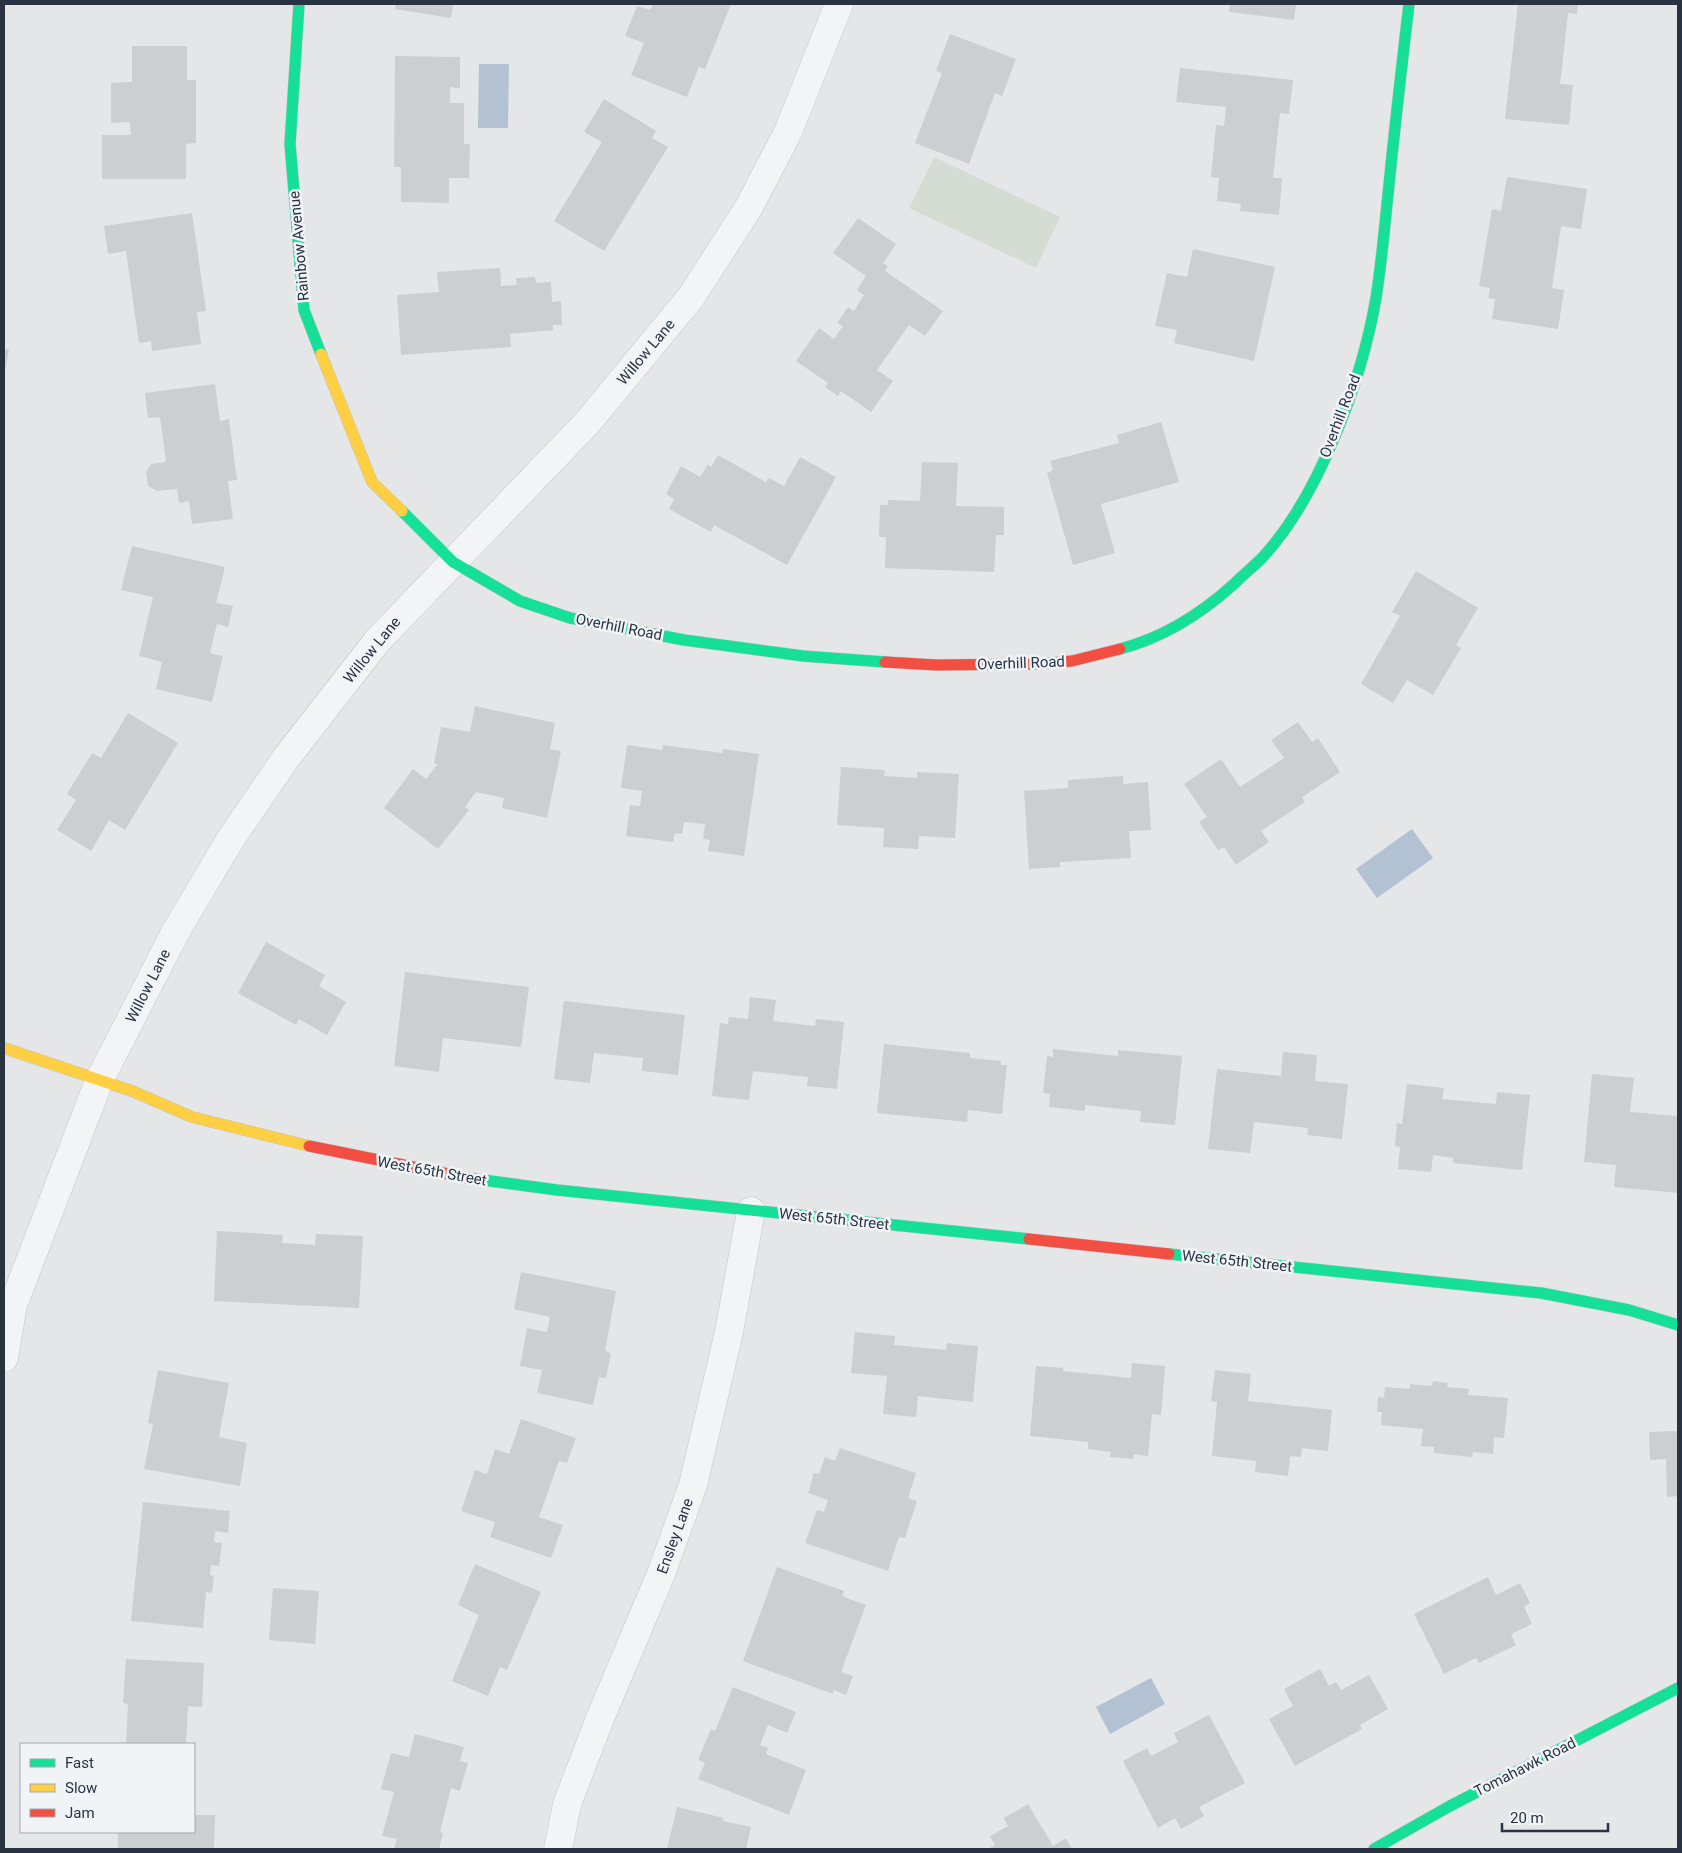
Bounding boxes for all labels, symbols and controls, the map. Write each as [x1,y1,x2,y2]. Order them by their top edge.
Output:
street label: Rainbow Avenue [285,190,313,302]
street label: Willow Lane [613,315,679,389]
street label: Overhill Road [1316,372,1364,460]
street label: Overhill Road [574,610,664,644]
street label: Willow Lane [340,613,404,687]
street label: Overhill Road [977,652,1065,674]
street label: Willow Lane [122,946,174,1026]
street label: West 65th Street [376,1153,488,1189]
street label: West 65th Street [778,1204,890,1234]
street label: West 65th Street [1181,1246,1293,1276]
street label: Ensley Lane [653,1496,697,1576]
street label: Tomahawk Road [1471,1734,1579,1800]
legend [20,1743,195,1833]
text: Fast [65,1754,94,1772]
text: Slow [65,1779,97,1797]
scale bar [1502,1800,1608,1832]
text: Jam [65,1804,95,1822]
text: 20 m [1510,1809,1544,1827]

